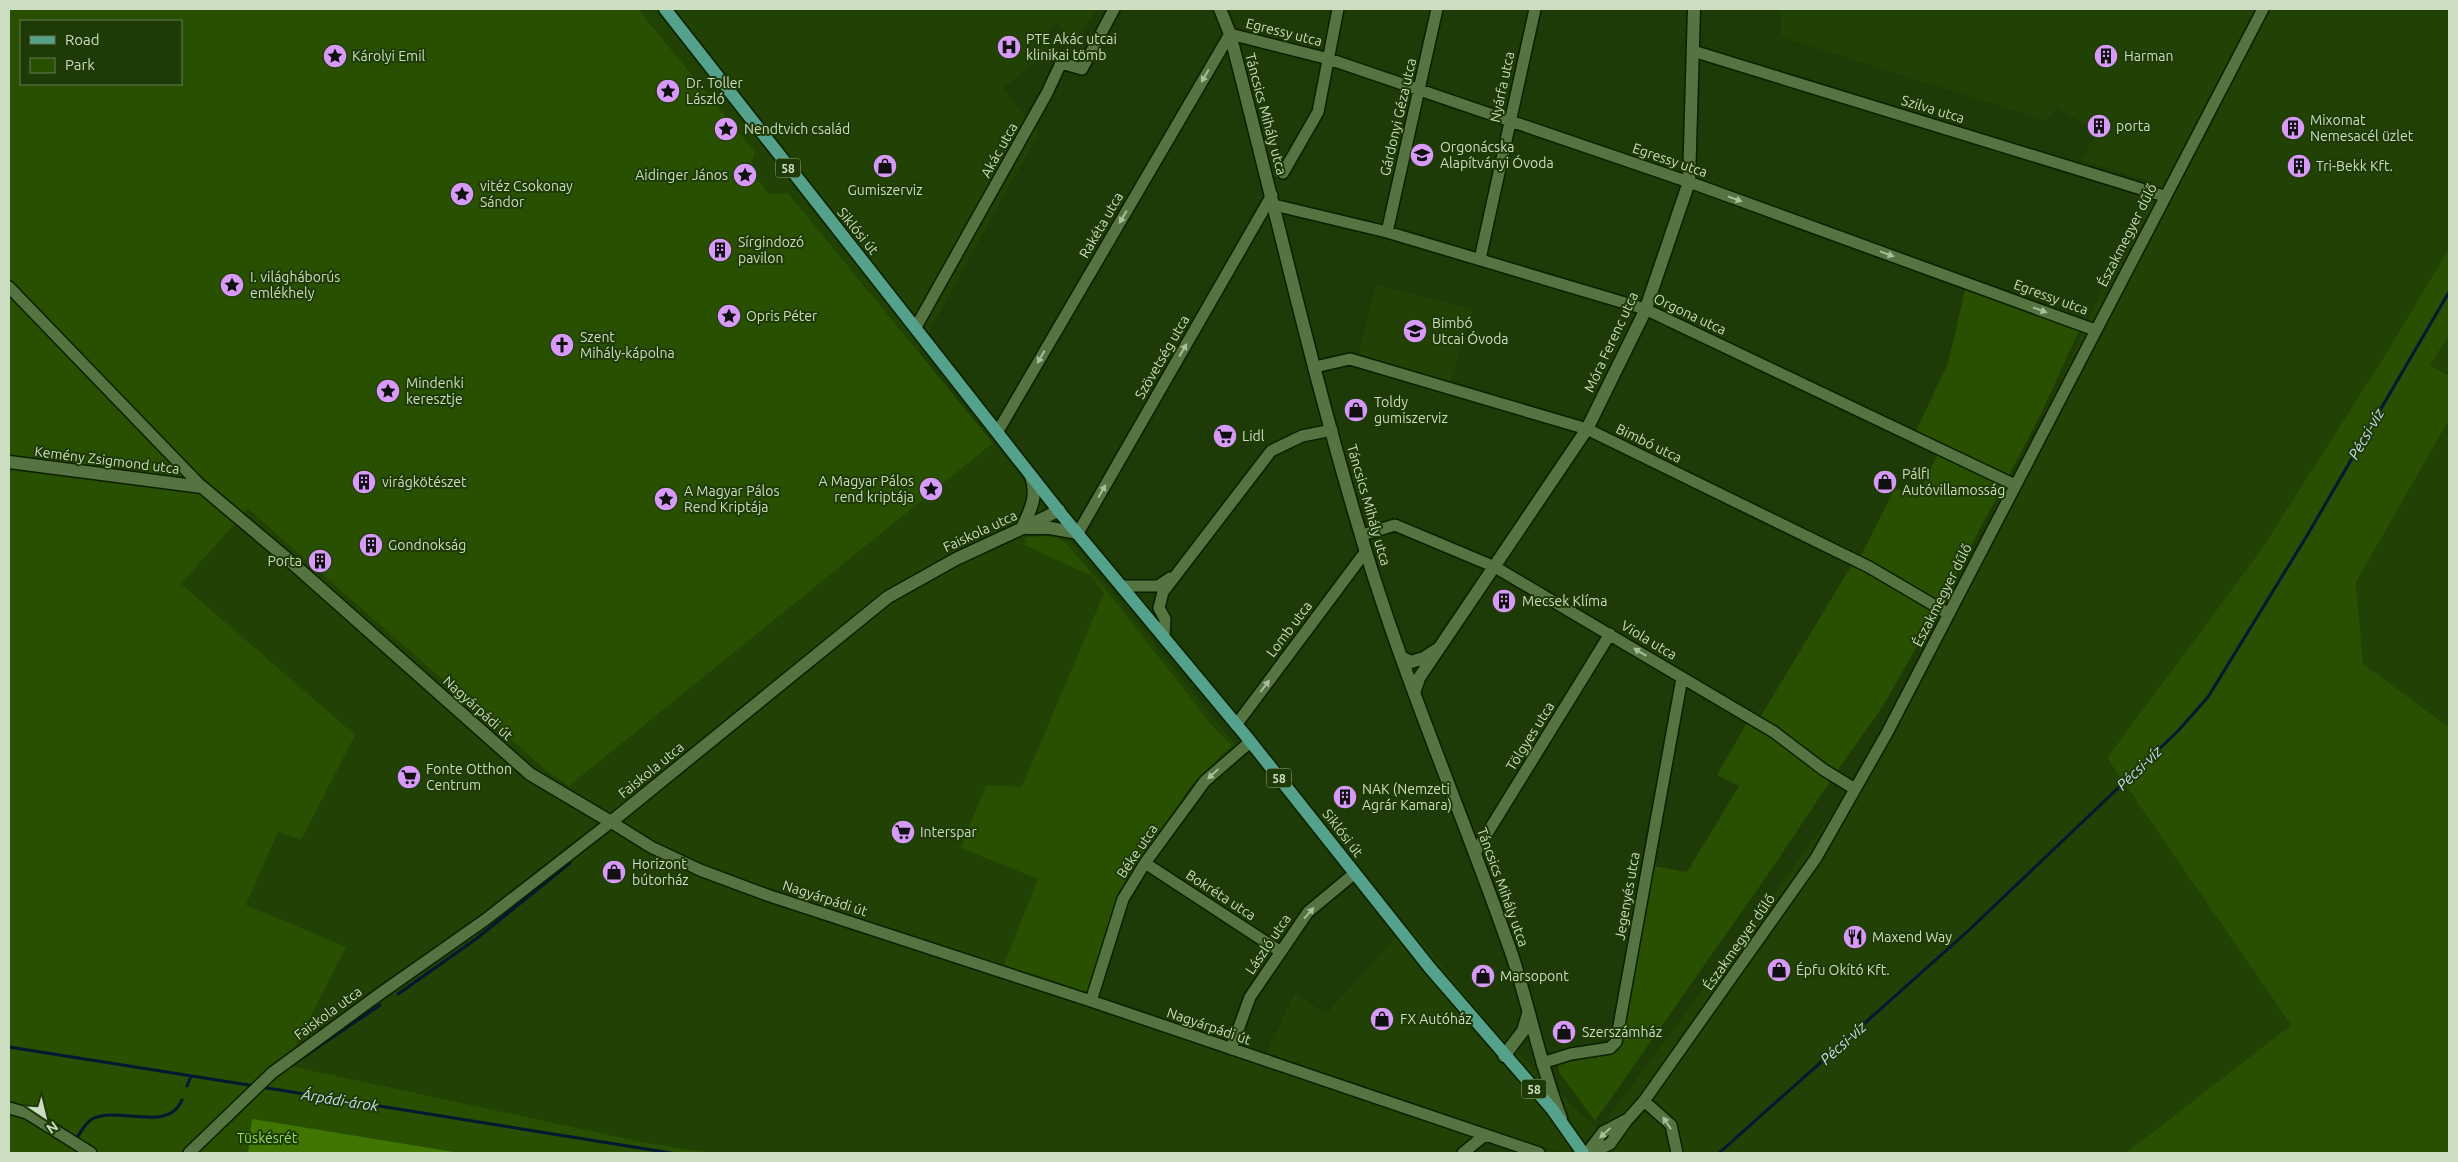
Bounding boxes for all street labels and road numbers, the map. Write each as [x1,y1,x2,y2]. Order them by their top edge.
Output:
street label: Egressy utca [1244,15,1324,49]
street label: Nyárfa utca [1487,50,1517,124]
street label: Táncsics Mihály utca [1242,51,1290,177]
street label: Gárdonyi Géza utca [1377,57,1419,177]
street label: Szilva utca [1899,92,1967,126]
street label: Akác utca [977,120,1021,180]
street label: Egressy utca [1631,140,1709,180]
road number: 58 [776,158,800,178]
street label: Északmegyer dűlő [2093,180,2160,289]
street label: Rakéta utca [1076,189,1126,261]
street label: Siklósi út [834,204,882,258]
street label: Egressy utca [2012,276,2090,318]
street label: Móra Ferenc utca [1581,289,1641,395]
street label: Orgona utca [1651,290,1729,338]
street label: Szövetség utca [1132,312,1192,402]
street label: Bimbó utca [1614,420,1684,466]
street label: Táncsics Mihály utca [1344,442,1394,568]
street label: Kemény Zsigmond utca [34,443,180,477]
street label: Faiskola utca [940,507,1020,555]
street label: Északmegyer dűlő [1908,540,1975,649]
street label: Lomb utca [1263,598,1315,660]
street label: Viola utca [1618,617,1680,663]
street label: Nagyárpádi út [440,673,516,744]
street label: Tölgyes utca [1503,699,1557,773]
street label: Faiskola utca [615,739,687,801]
road number: 58 [1266,768,1292,788]
street label: Siklósi út [1320,806,1367,860]
street label: Béke utca [1113,821,1161,881]
street label: Táncsics Mihály utca [1474,825,1532,949]
street label: Jegenyés utca [1611,851,1643,941]
street label: Bokréta utca [1183,866,1259,924]
street label: Nagyárpádi út [781,877,870,919]
street label: Északmegyer dűlő [1699,890,1778,993]
street label: László utca [1242,911,1294,977]
street label: Faiskola utca [291,983,365,1043]
street label: Nagyárpádi út [1165,1004,1254,1048]
road number: 58 [1522,1080,1546,1098]

